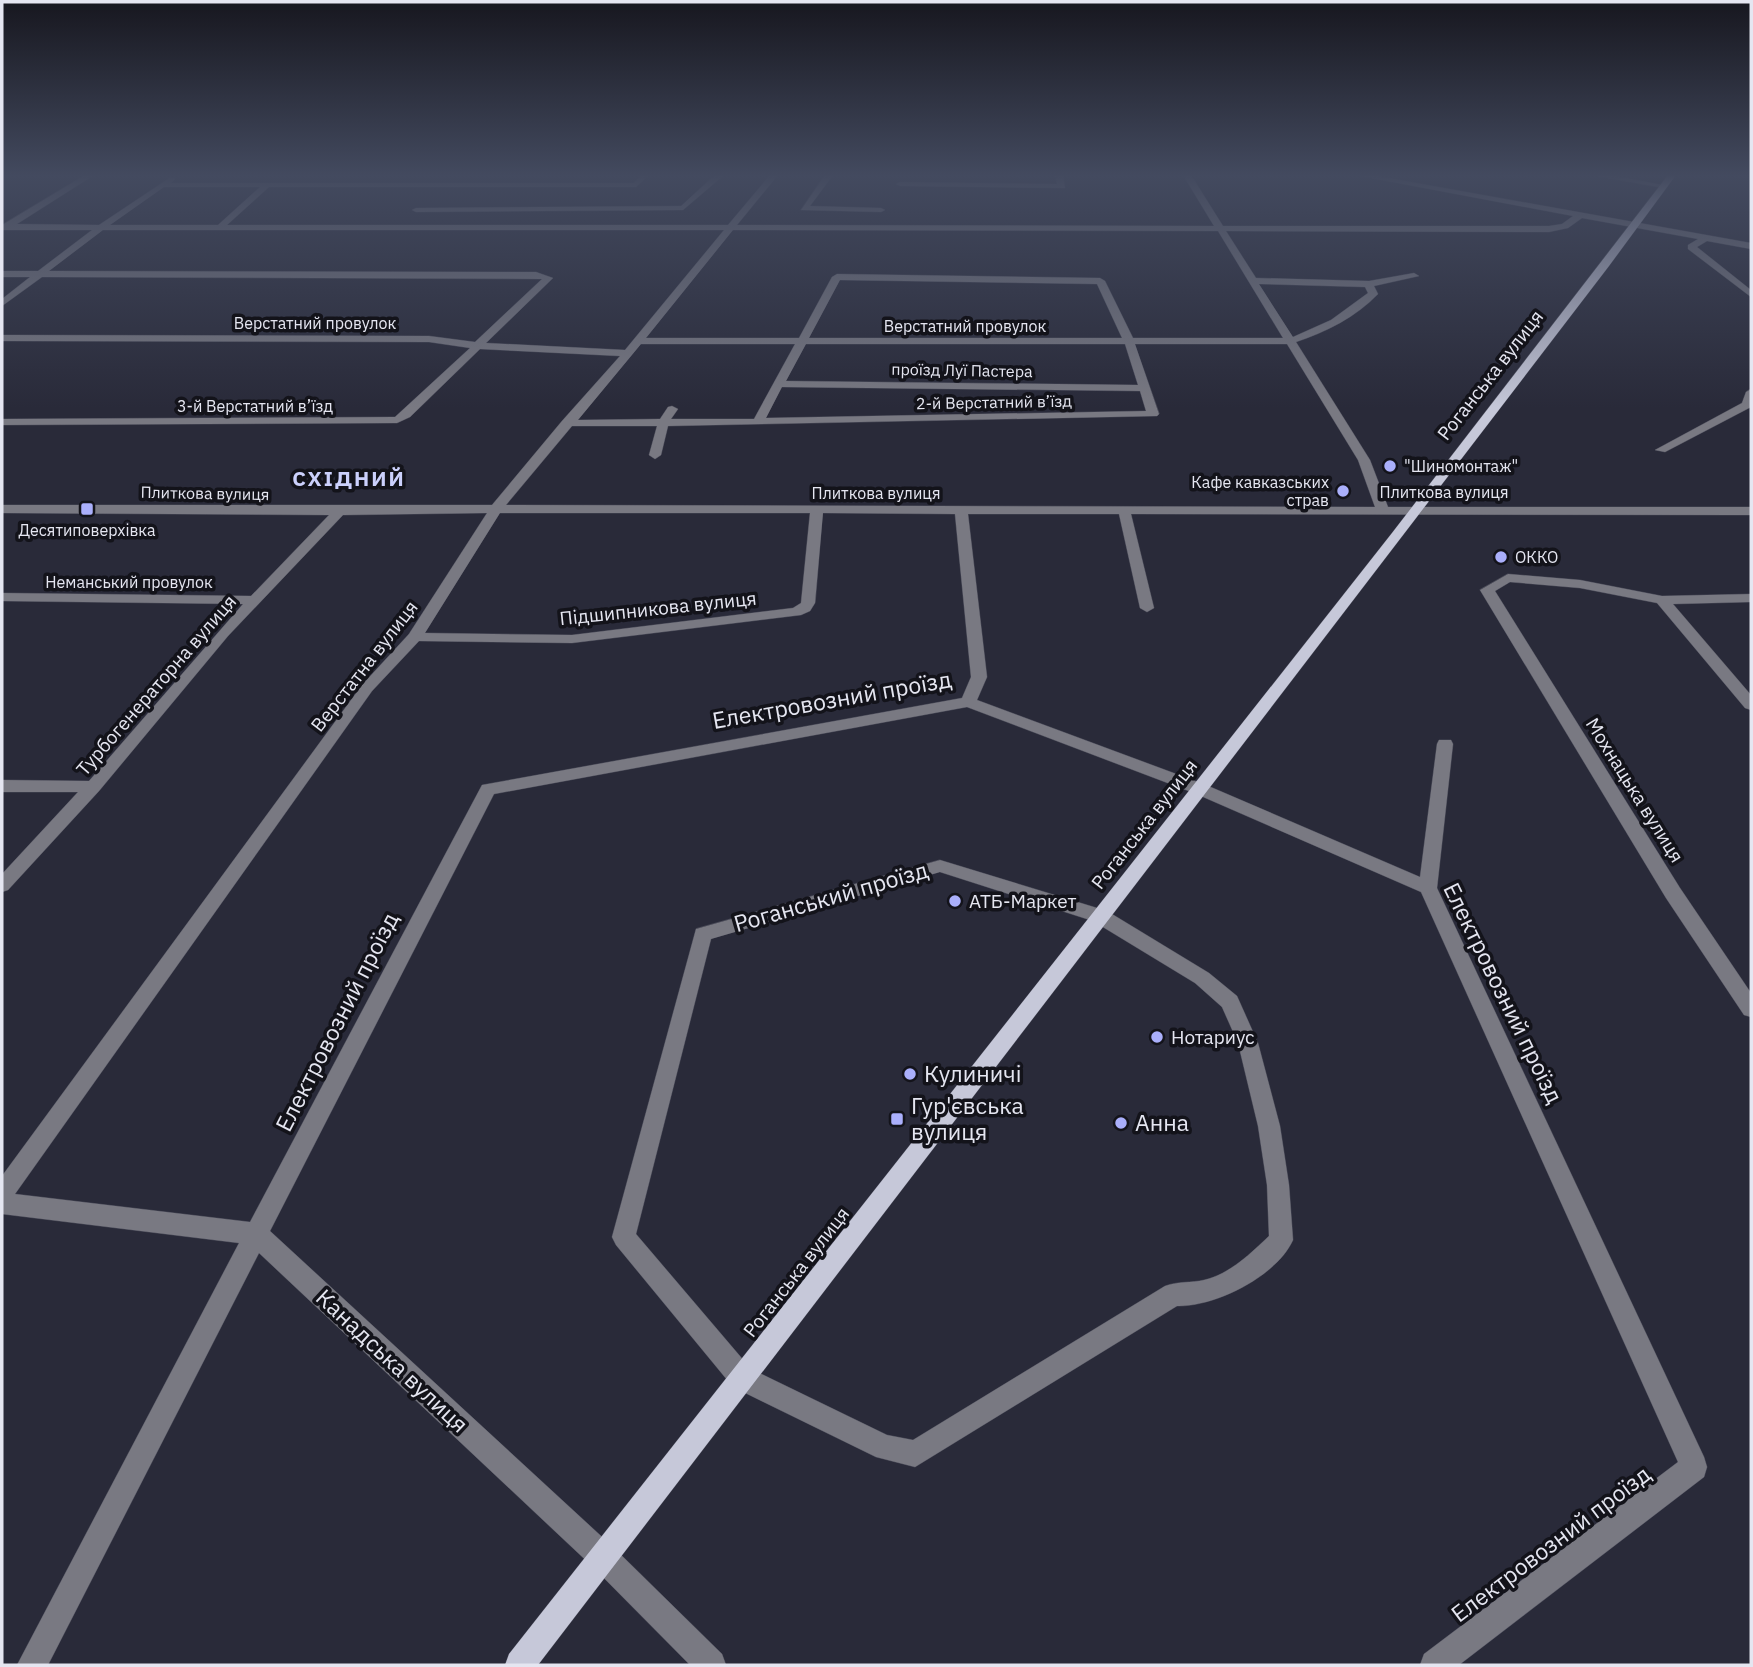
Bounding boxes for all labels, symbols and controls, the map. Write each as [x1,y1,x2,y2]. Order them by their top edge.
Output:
street label: Роганська вулиця [1432,305,1548,445]
street label: Верстатний провулок [234,313,396,333]
street label: Верстатний провулок [884,316,1046,336]
street label: проїзд Луї Пастера [891,359,1033,381]
street label: 2-й Верстатний в’їзд [916,391,1073,413]
street label: 3-й Верстатний в’їзд [177,396,333,416]
place label: "Шиномонтаж" [1404,456,1518,476]
marker: "Шиномонтаж" [1382,458,1398,474]
district label: СХІДНИЙ [292,464,406,492]
place label: Кафе кавказських страв [1191,472,1329,510]
street label: Плиткова вулиця [140,482,270,504]
street label: Плиткова вулиця [1380,482,1508,502]
street label: Плиткова вулиця [812,483,940,503]
marker: Кафе кавказських страв [1335,483,1351,499]
marker: Десятиповерхівка [79,501,95,517]
place label: Десятиповерхівка [18,520,156,540]
place label: ОККО [1515,547,1558,567]
marker: ОККО [1493,549,1509,565]
street label: Неманський провулок [45,572,213,592]
street label: Підшипникова вулиця [558,586,758,630]
street label: Турбогенераторна вулиця [71,590,241,780]
street label: Верстатна вулиця [305,596,423,736]
street label: Електровозний проїзд [710,663,954,735]
street label: Мохнацька вулиця [1581,713,1689,867]
street label: Роганська вулиця [1086,754,1202,894]
street label: Роганський проїзд [730,854,932,938]
street label: Електровозний проїзд [1437,877,1571,1108]
place label: АТБ-Маркет [969,889,1076,913]
marker: АТБ-Маркет [947,893,963,909]
street label: Електровозний проїзд [268,907,405,1136]
place label: Нотариус [1171,1025,1255,1049]
marker: Нотариус [1149,1029,1165,1045]
place label: Кулиничі [924,1058,1021,1088]
marker: Кулиничі [902,1066,918,1082]
place label: Гур'євська вулиця [911,1090,1024,1146]
place label: Анна [1135,1107,1189,1137]
marker: Гур'євська вулиця [889,1111,905,1127]
marker: Анна [1113,1115,1129,1131]
street label: Роганська вулиця [738,1202,854,1342]
street label: Канадська вулиця [310,1282,475,1439]
street label: Електровозний проїзд [1445,1458,1656,1628]

